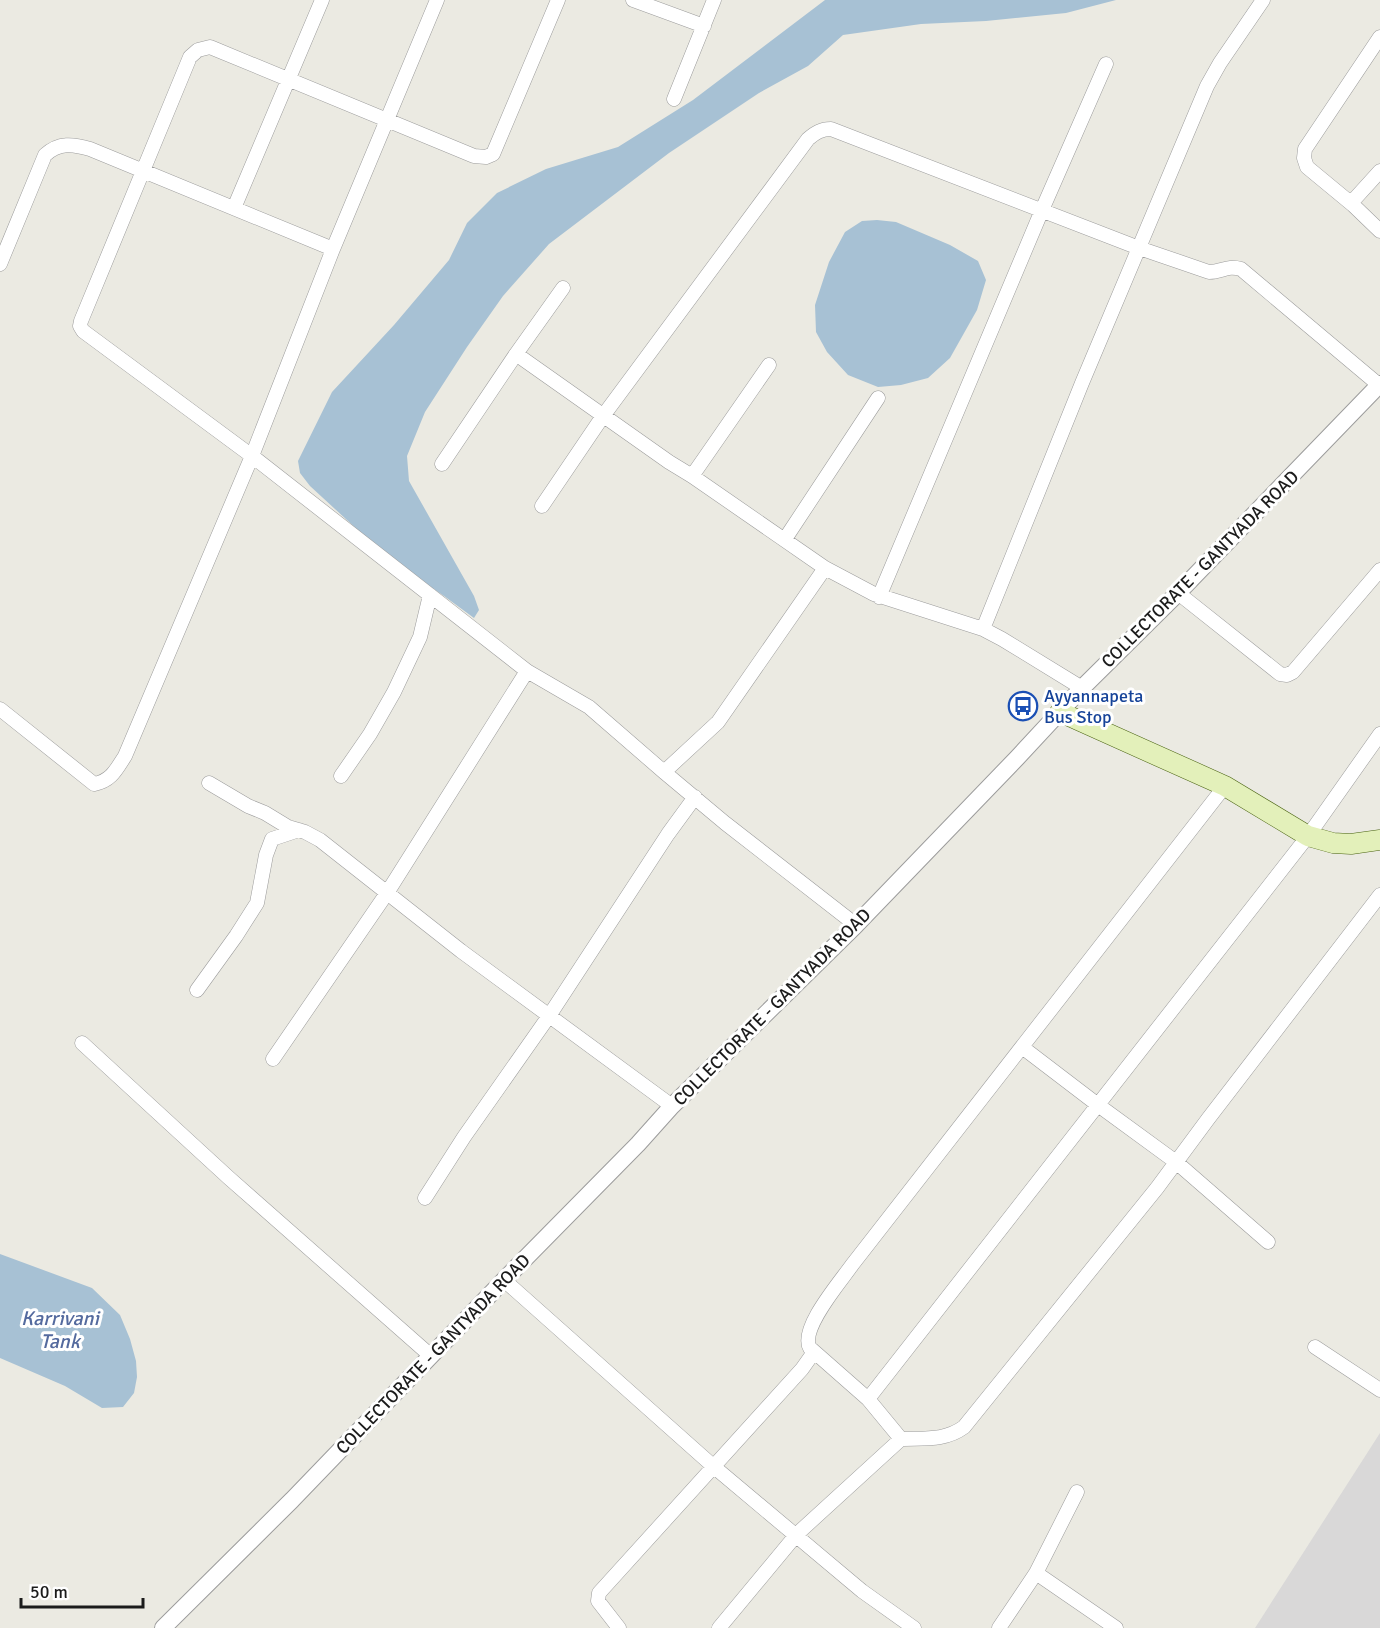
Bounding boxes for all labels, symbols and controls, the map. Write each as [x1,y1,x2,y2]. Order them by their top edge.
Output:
street label: COLLECTORATE - GANTYADA ROAD [1097,466,1303,672]
place label: Ayyannapeta Bus Stop [1044,685,1143,728]
bus stop icon: Ayyannapeta Bus Stop [1007,690,1039,722]
street label: COLLECTORATE - GANTYADA ROAD [669,904,875,1110]
street label: COLLECTORATE - GANTYADA ROAD [331,1249,535,1459]
water label: Karrivani Tank [21,1306,101,1354]
scale bar [21,1571,142,1609]
text: 50 m [30,1581,68,1603]

